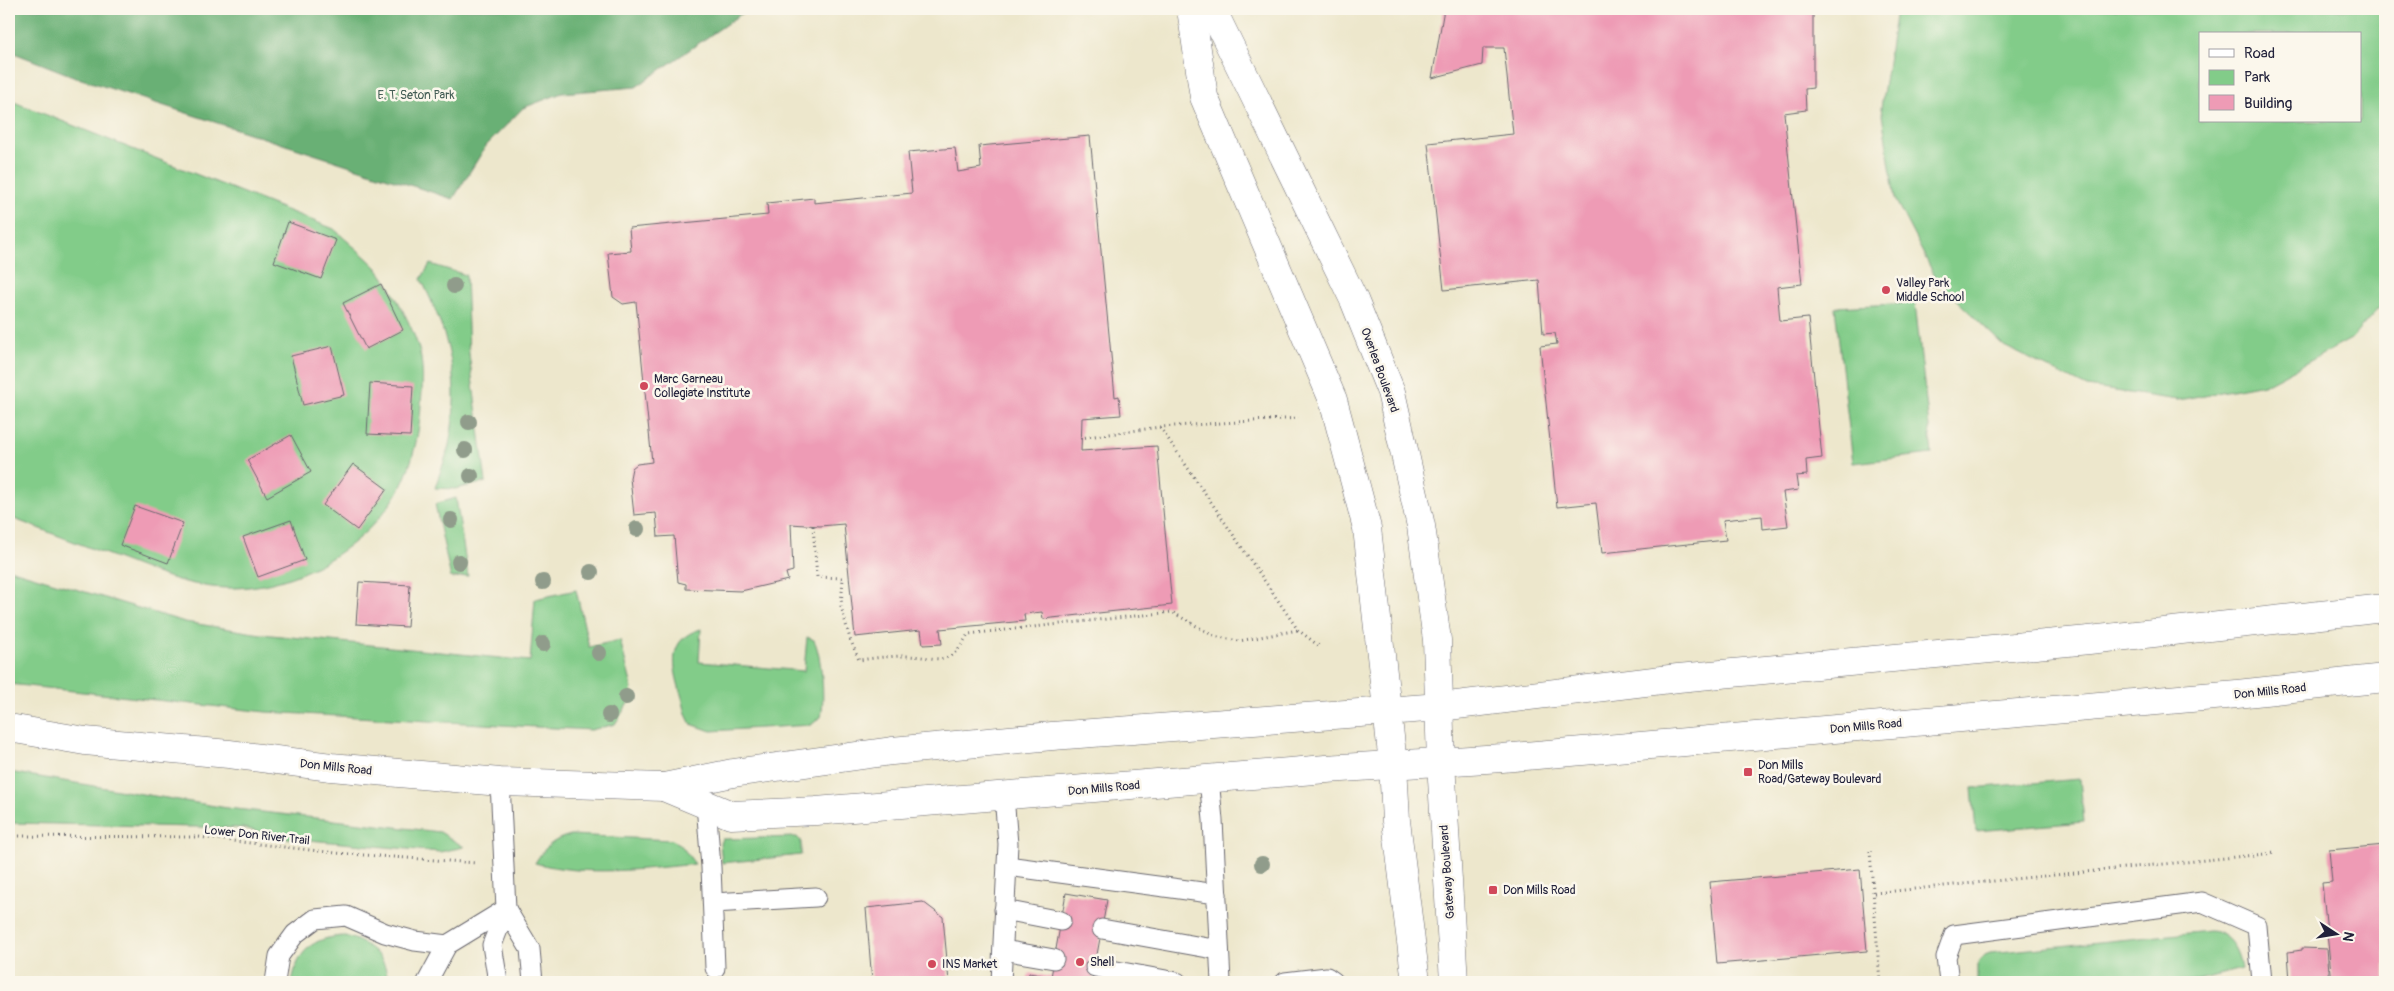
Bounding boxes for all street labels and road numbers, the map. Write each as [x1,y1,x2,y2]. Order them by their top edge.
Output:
street label: Overlea Boulevard [1357,326,1402,415]
street label: Don Mills Road [2233,680,2307,703]
street label: Don Mills Road [1829,716,1903,737]
street label: Don Mills Road [299,756,373,779]
street label: Don Mills Road [1067,778,1141,799]
street label: Lower Don River Trail [203,822,311,849]
street label: Gateway Boulevard [1437,824,1458,920]

